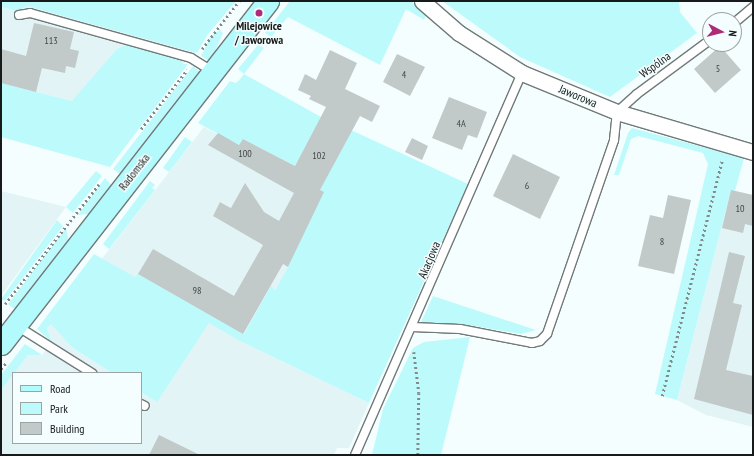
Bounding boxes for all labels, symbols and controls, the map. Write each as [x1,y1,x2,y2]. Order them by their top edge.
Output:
marker: Milejowice / Jaworowa [254,8,264,18]
north arrow [702,12,742,52]
place label: Milejowice / Jaworowa [235,19,283,47]
text: N [726,30,740,37]
house number: 113 [44,35,58,47]
street label: Wspólna [637,49,673,81]
house number: 5 [716,63,720,75]
house number: 4 [402,69,406,81]
street label: Jaworowa [557,82,599,110]
house number: 4A [456,118,466,130]
house number: 100 [238,148,252,160]
house number: 102 [312,150,326,162]
street label: Radomska [115,151,153,193]
house number: 6 [525,180,529,192]
house number: 10 [736,203,744,215]
house number: 8 [660,236,664,248]
street label: Akacjowa [415,239,443,281]
house number: 98 [193,285,201,297]
legend [12,372,142,444]
text: Road [50,381,70,396]
text: Park [50,401,68,416]
text: Building [50,421,85,436]

